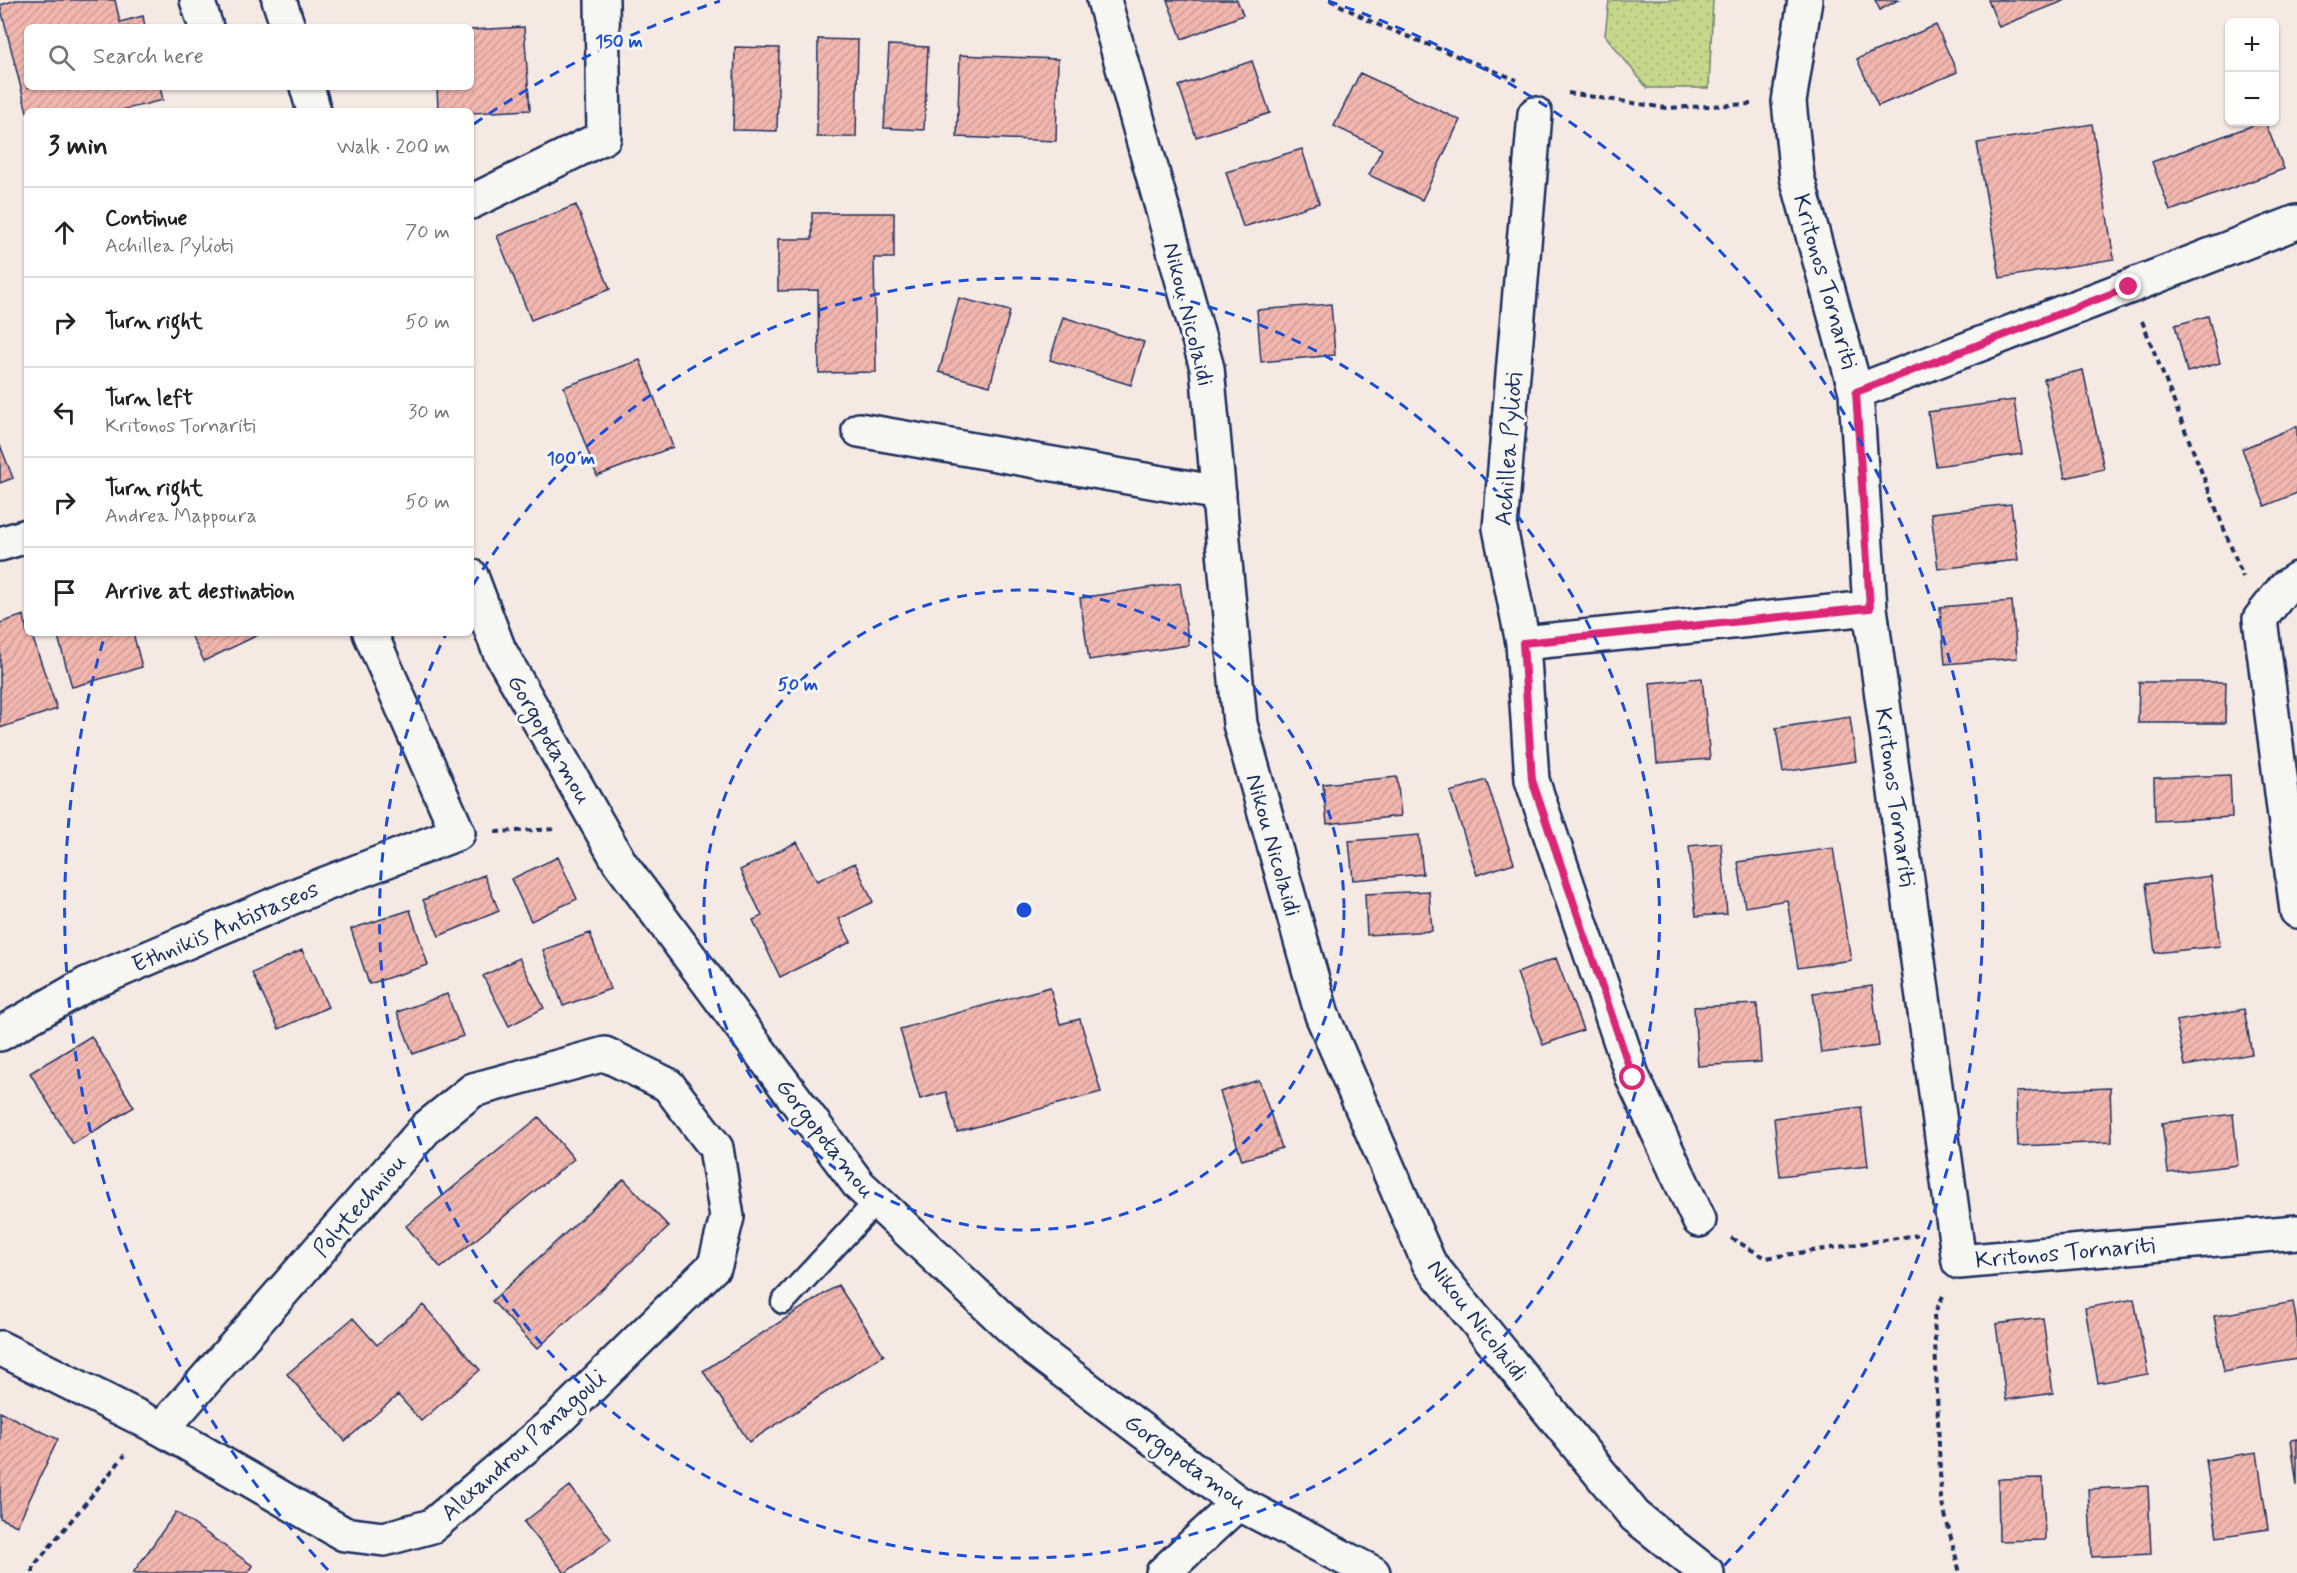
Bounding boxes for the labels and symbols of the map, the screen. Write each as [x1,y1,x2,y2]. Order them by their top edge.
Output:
text: 150 m [595,30,643,54]
street label: Kritonos Tornariti [1785,190,1864,373]
street label: Nikou Nicolaidi [1155,239,1220,390]
route end [2115,273,2141,299]
street label: Achillea Pylioti [1489,371,1530,527]
text: 100 m [547,447,595,471]
street label: Gorgopotamou [497,669,598,811]
text: 50 m [778,673,818,697]
street label: Kritonos Tornariti [1867,706,1922,889]
street label: Nikou Nicolaidi [1237,770,1308,920]
street label: Ethnikis Antistaseos [127,874,324,981]
centre of rings [1014,900,1034,920]
route start [1619,1064,1645,1090]
street label: Gorgopotamou [766,1072,882,1207]
street label: Polytechniou [307,1148,414,1264]
street label: Kritonos Tornariti [1974,1230,2156,1277]
street label: Nikou Nicolaidi [1419,1253,1534,1388]
street label: Alexandrou Panagouli [435,1364,615,1530]
street label: Gorgopotamou [1116,1407,1253,1519]

